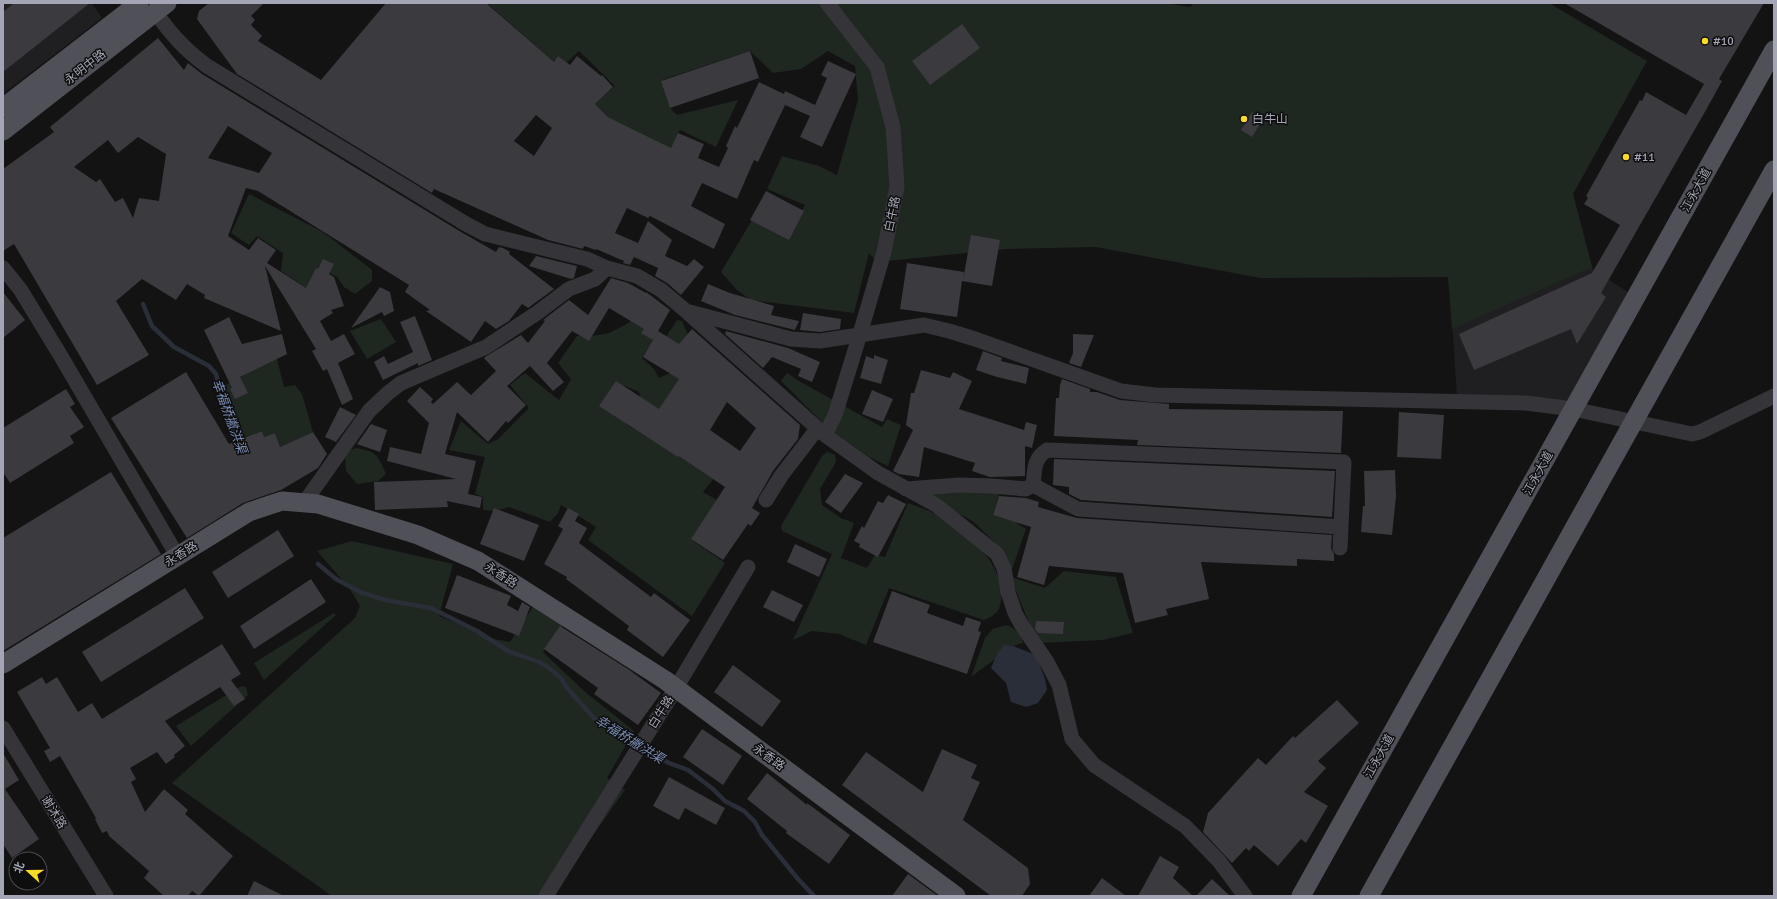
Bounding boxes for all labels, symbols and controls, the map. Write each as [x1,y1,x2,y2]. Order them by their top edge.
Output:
place label: #10 [1713,34,1734,49]
marker: #10 [1700,36,1710,46]
street label: 永明中路 [62,47,109,88]
place label: 白牛山 [1252,112,1288,127]
marker: 白牛山 [1239,114,1249,124]
place label: #11 [1634,150,1655,165]
marker: #11 [1621,152,1631,162]
street label: 江永大道 [1678,166,1715,215]
street label: 白牛路 [881,195,904,233]
water label: 幸福桥撇洪渠 [208,377,251,458]
street label: 江永大道 [1520,449,1557,498]
street label: 永香路 [162,539,201,570]
street label: 永香路 [482,559,520,592]
street label: 白牛路 [646,693,677,732]
water label: 幸福桥撇洪渠 [592,712,668,768]
street label: 江永大道 [1361,732,1398,781]
street label: 永香路 [750,741,788,774]
street label: 谢沐路 [38,793,69,832]
north arrow [8,851,48,891]
text: 北 [11,860,27,875]

